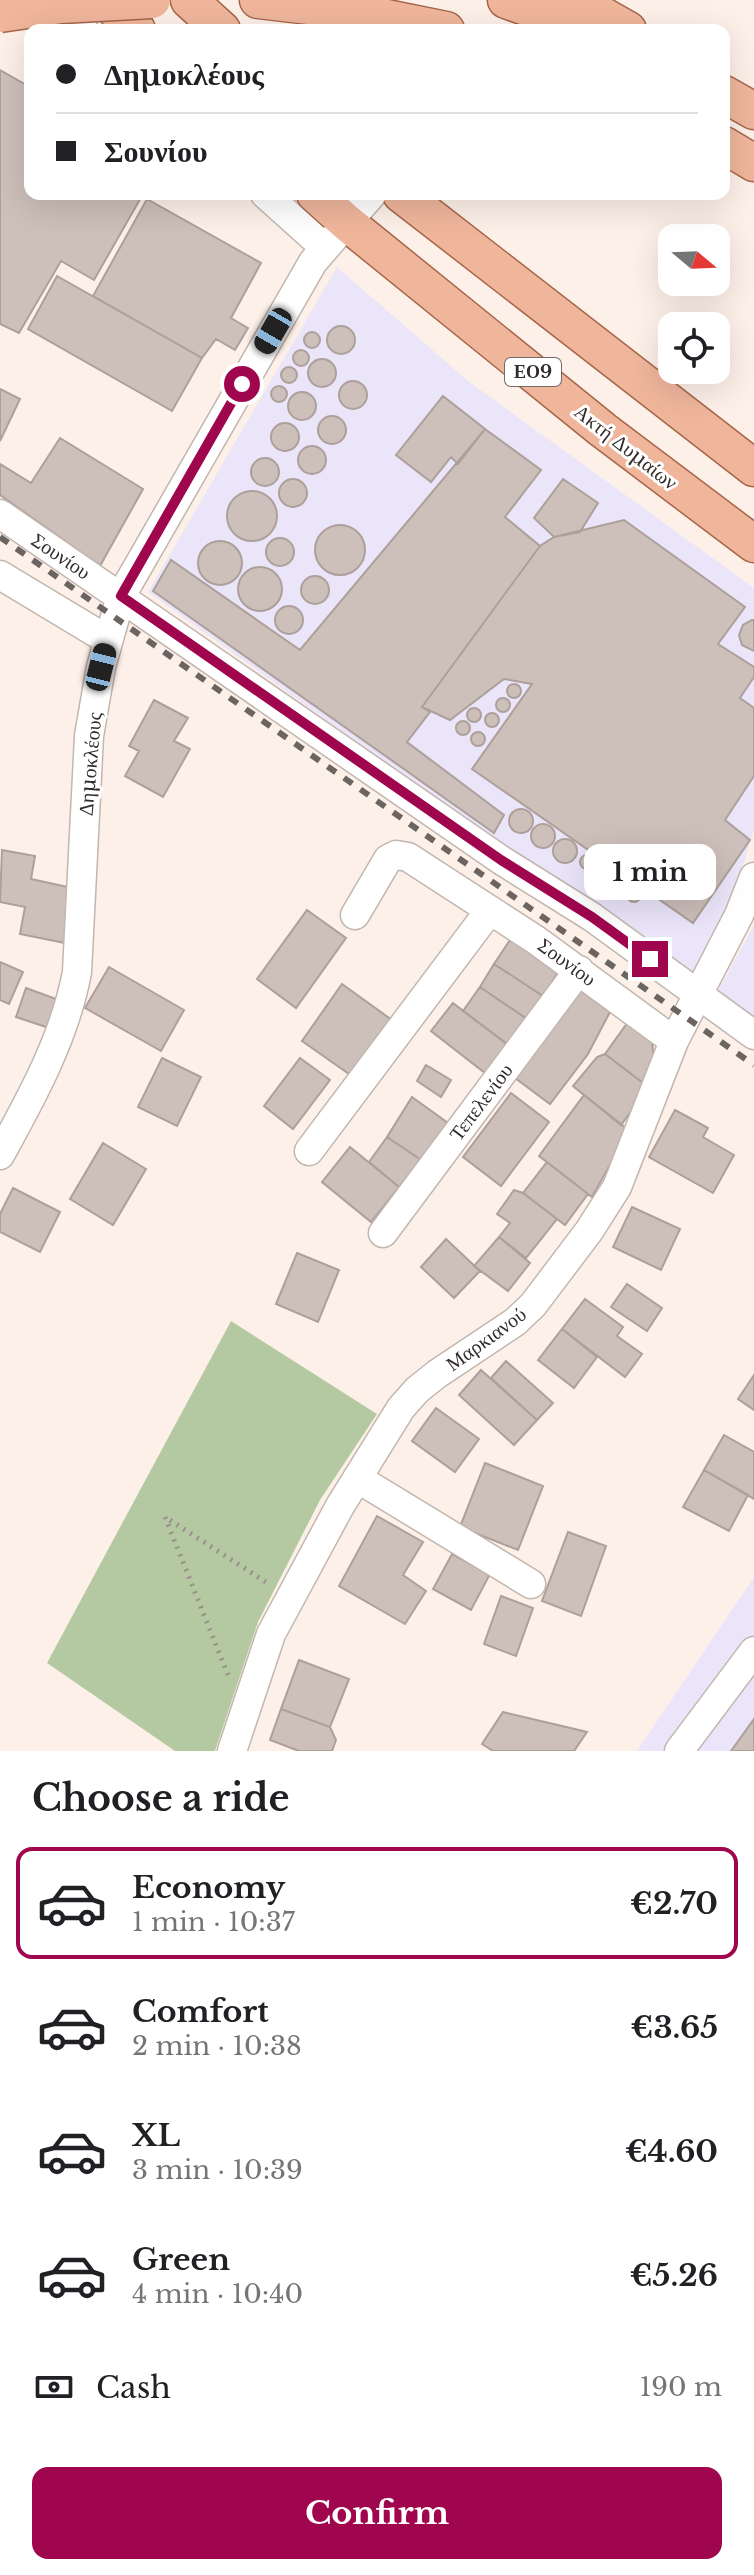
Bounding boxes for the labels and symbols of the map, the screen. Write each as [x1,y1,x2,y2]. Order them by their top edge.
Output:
north arrow [658,224,730,296]
car [251,304,295,358]
road number: ΕΟ9 [505,358,561,386]
route start [224,366,260,402]
street label: Ακτή Δυμαίων [570,399,682,495]
street label: Σουνίου [27,528,95,584]
car [84,641,118,693]
street label: Δημοκλέους [74,711,106,817]
callout: 1 min [584,843,716,899]
street label: Σουνίου [533,933,601,991]
route end [632,941,668,977]
street label: Τεπελενίου [444,1059,518,1145]
street label: Μαρκιανού [441,1302,531,1376]

